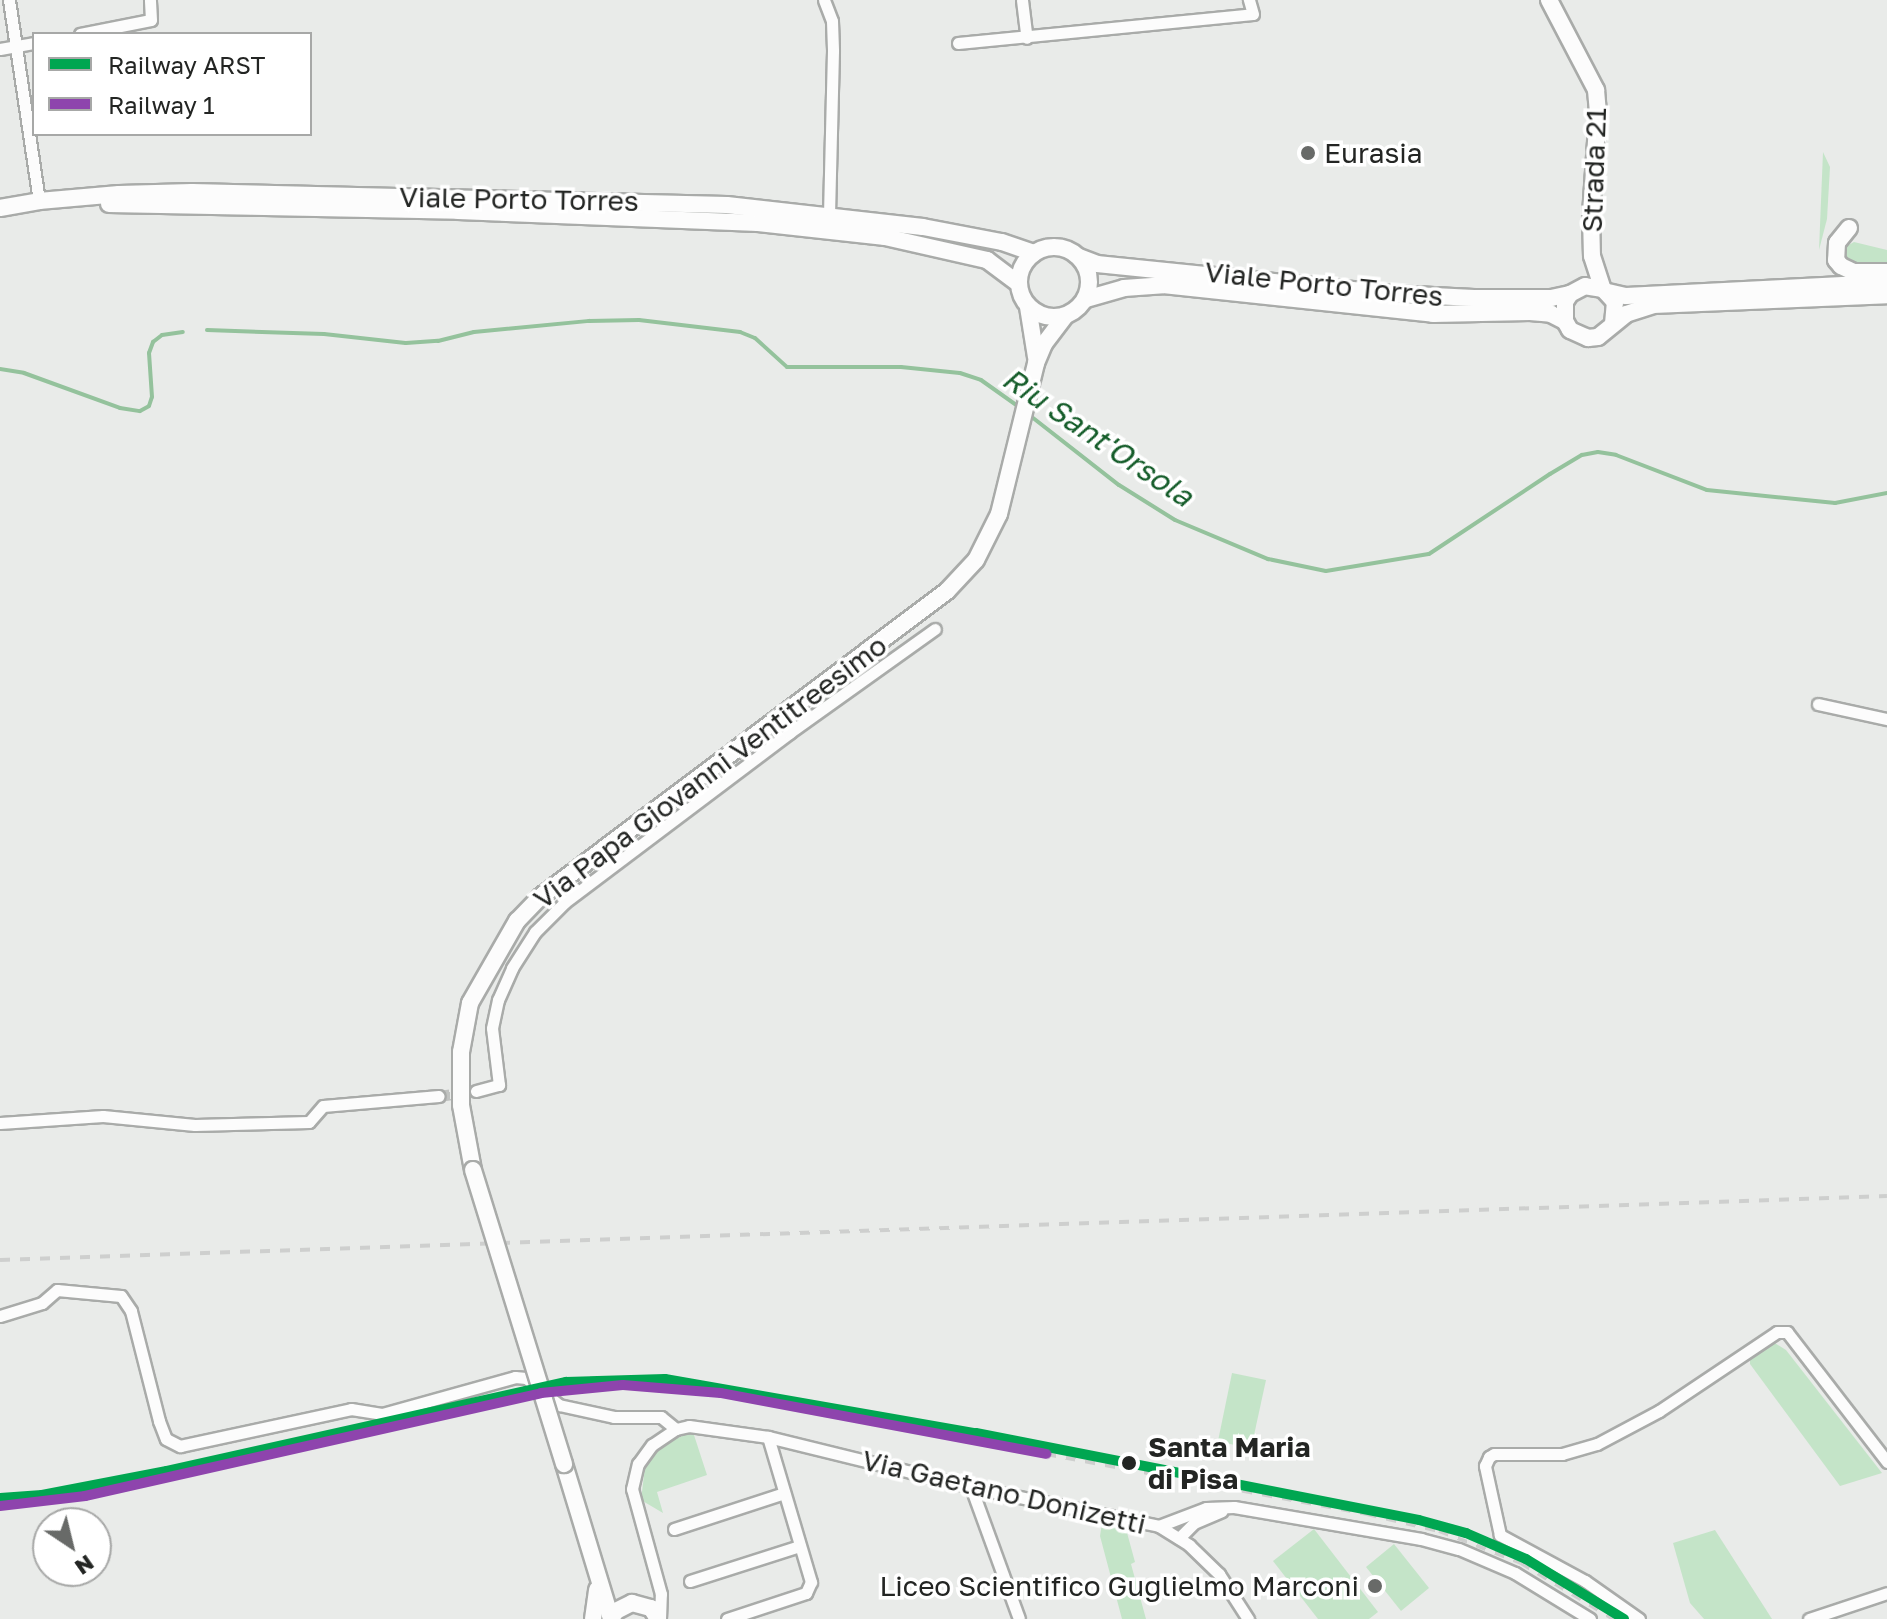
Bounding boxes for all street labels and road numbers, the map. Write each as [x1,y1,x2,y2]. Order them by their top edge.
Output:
street label: Strada 21 [1575,107,1613,233]
street label: Viale Porto Torres [399,180,639,218]
street label: Viale Porto Torres [1203,255,1445,313]
street label: Via Papa Giovanni Ventitreesimo [527,628,893,916]
street label: Via Gaetano Donizetti [859,1443,1149,1541]

